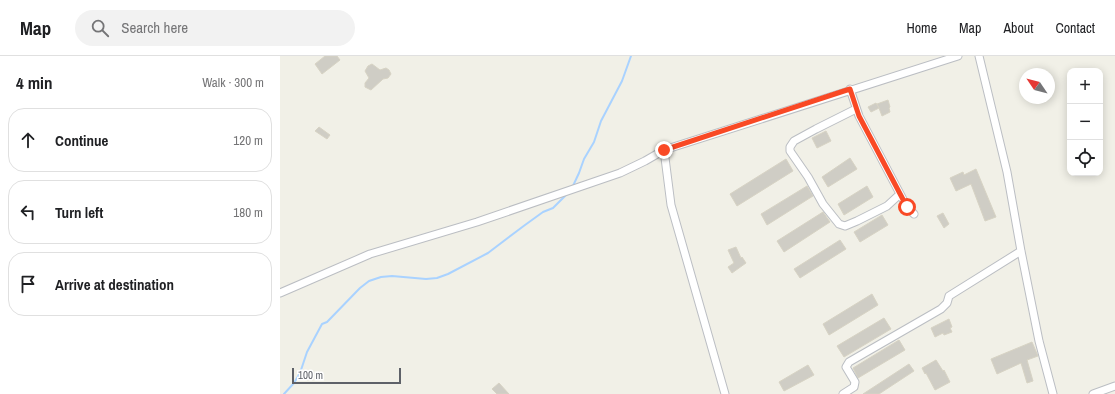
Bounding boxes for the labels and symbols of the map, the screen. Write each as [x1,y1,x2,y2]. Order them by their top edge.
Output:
north arrow [1019,68,1055,104]
route end [655,141,673,159]
route start [898,198,916,216]
scale bar [292,366,401,385]

